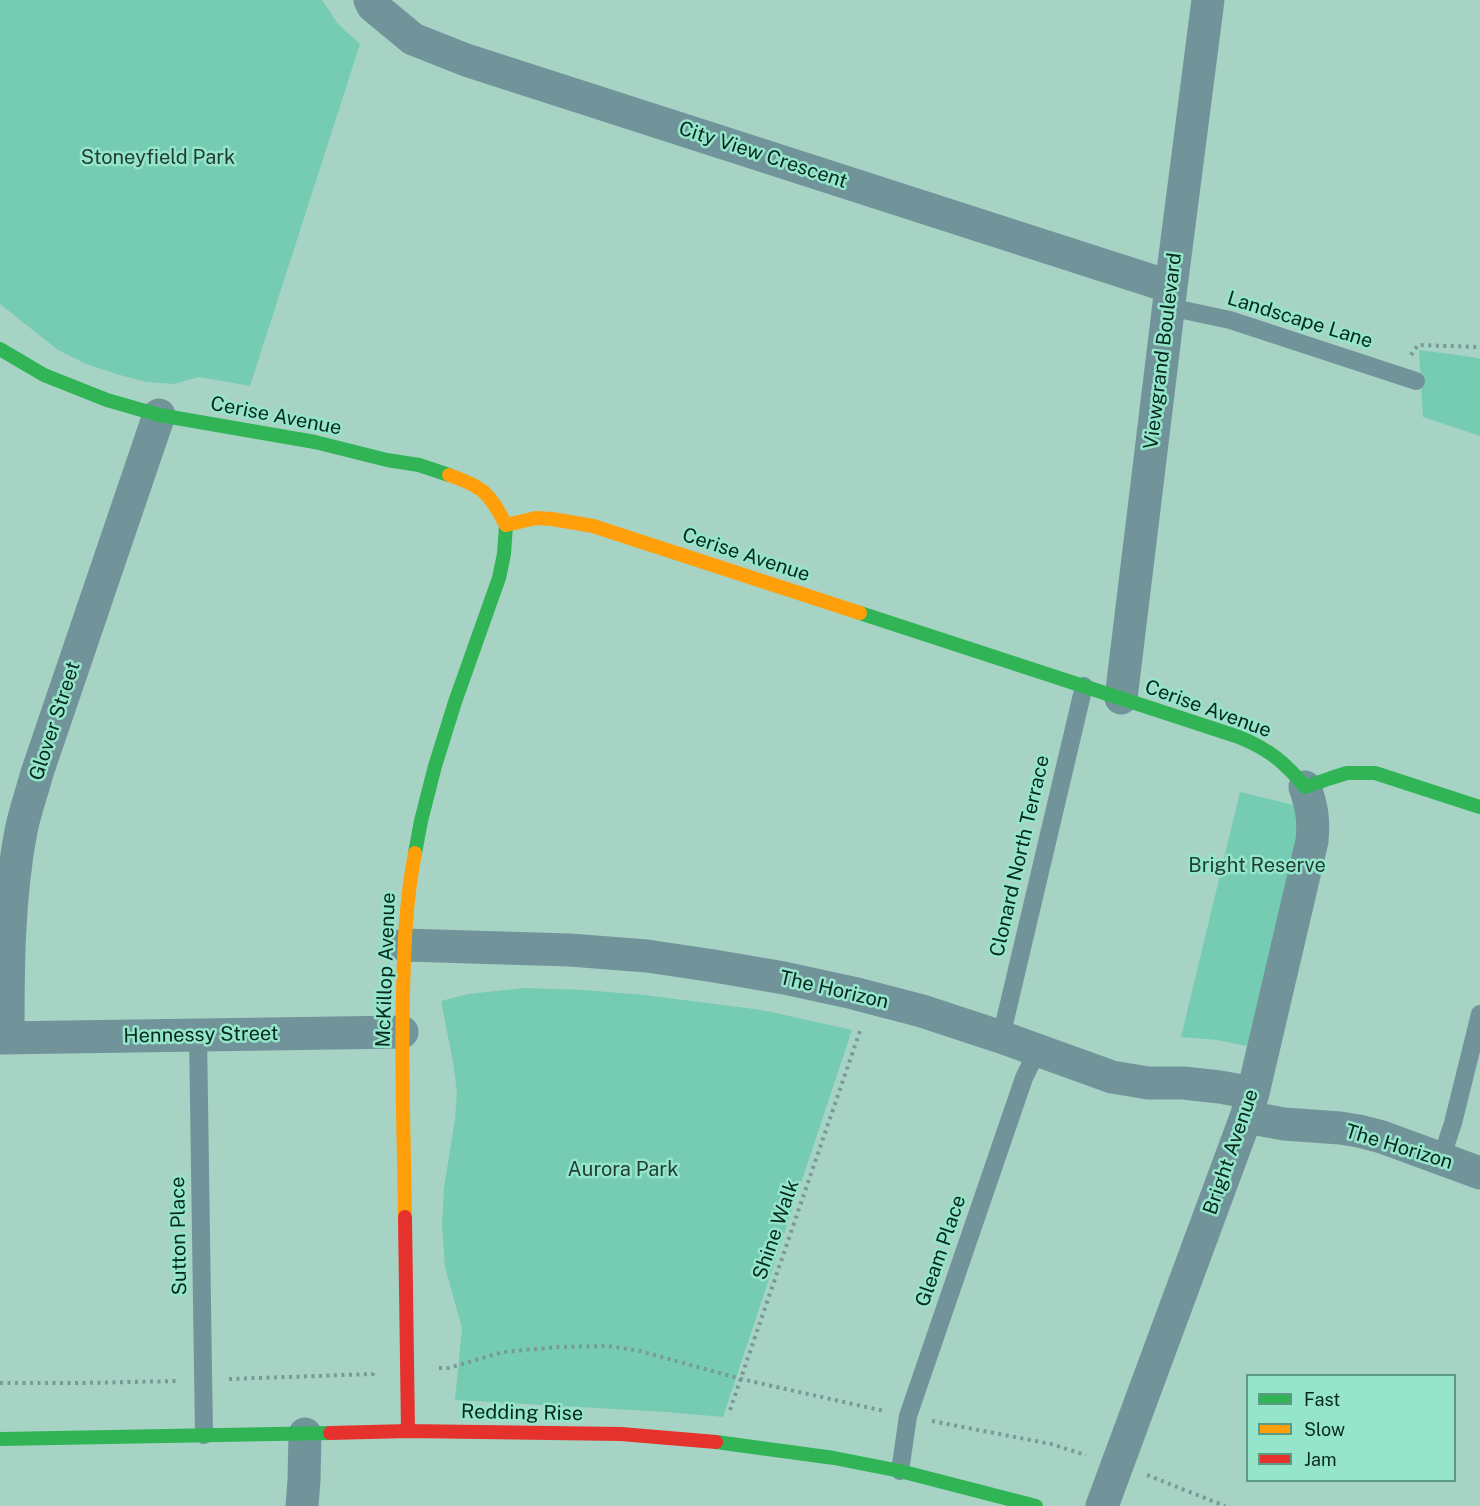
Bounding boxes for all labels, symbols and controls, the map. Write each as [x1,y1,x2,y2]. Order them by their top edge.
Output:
street label: City View Crescent [676,116,850,194]
park label: Stoneyfield Park [81,146,235,170]
street label: Viewgrand Boulevard [1139,251,1187,451]
street label: Landscape Lane [1224,286,1376,354]
street label: Cerise Avenue [209,392,343,440]
street label: Cerise Avenue [679,523,813,587]
street label: Glover Street [24,658,86,784]
street label: Cerise Avenue [1141,675,1275,743]
street label: Clonard North Terrace [985,753,1055,959]
park label: Bright Reserve [1188,854,1326,878]
street label: McKillop Avenue [371,892,401,1048]
street label: The Horizon [777,966,891,1014]
street label: Hennessy Street [123,1022,279,1048]
street label: Bright Avenue [1198,1086,1264,1218]
street label: The Horizon [1342,1119,1456,1175]
park label: Aurora Park [568,1158,678,1182]
street label: Sutton Place [166,1176,192,1296]
street label: Shine Walk [748,1177,804,1283]
street label: Gleam Place [911,1192,971,1310]
legend [1246,1374,1456,1482]
text: Fast [1304,1389,1340,1410]
street label: Redding Rise [461,1400,583,1426]
text: Slow [1304,1419,1345,1440]
text: Jam [1304,1449,1337,1470]

